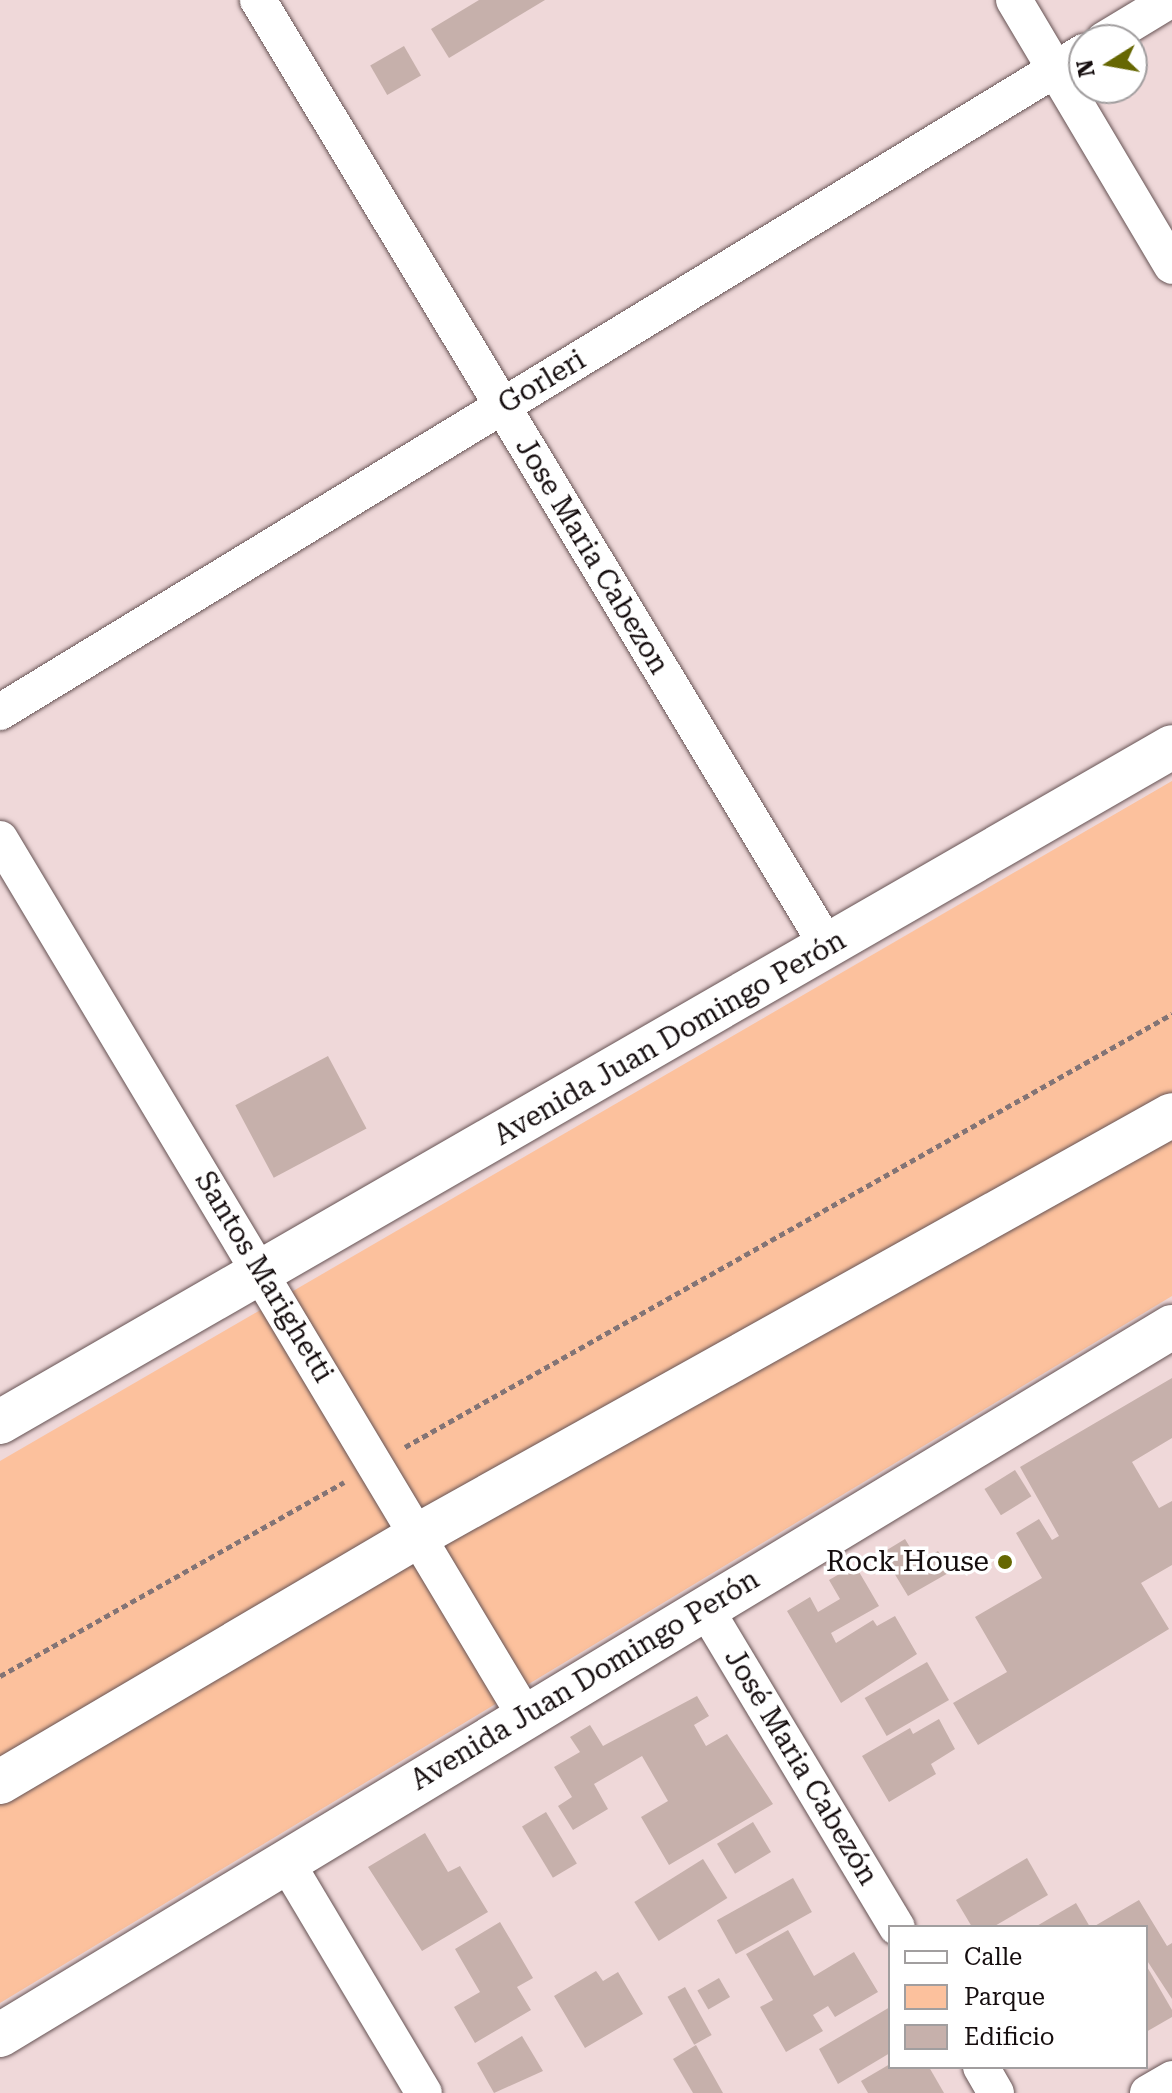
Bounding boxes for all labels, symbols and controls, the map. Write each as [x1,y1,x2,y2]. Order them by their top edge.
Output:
north arrow [1068,24,1148,104]
text: N [1072,58,1100,79]
street label: Gorleri [492,343,592,421]
street label: Jose Maria Cabezon [508,432,676,680]
street label: Avenida Juan Domingo Perón [488,923,852,1153]
street label: Santos Marighetti [188,1165,340,1389]
place label: Rock House [826,1545,989,1579]
marker: Rock House [996,1553,1014,1571]
street label: Avenida Juan Domingo Perón [405,1562,765,1798]
street label: José Maria Cabezón [717,1643,885,1891]
legend [888,1925,1148,2069]
text: Calle [964,1943,1022,1971]
text: Parque [964,1983,1045,2011]
text: Edificio [964,2023,1055,2051]

